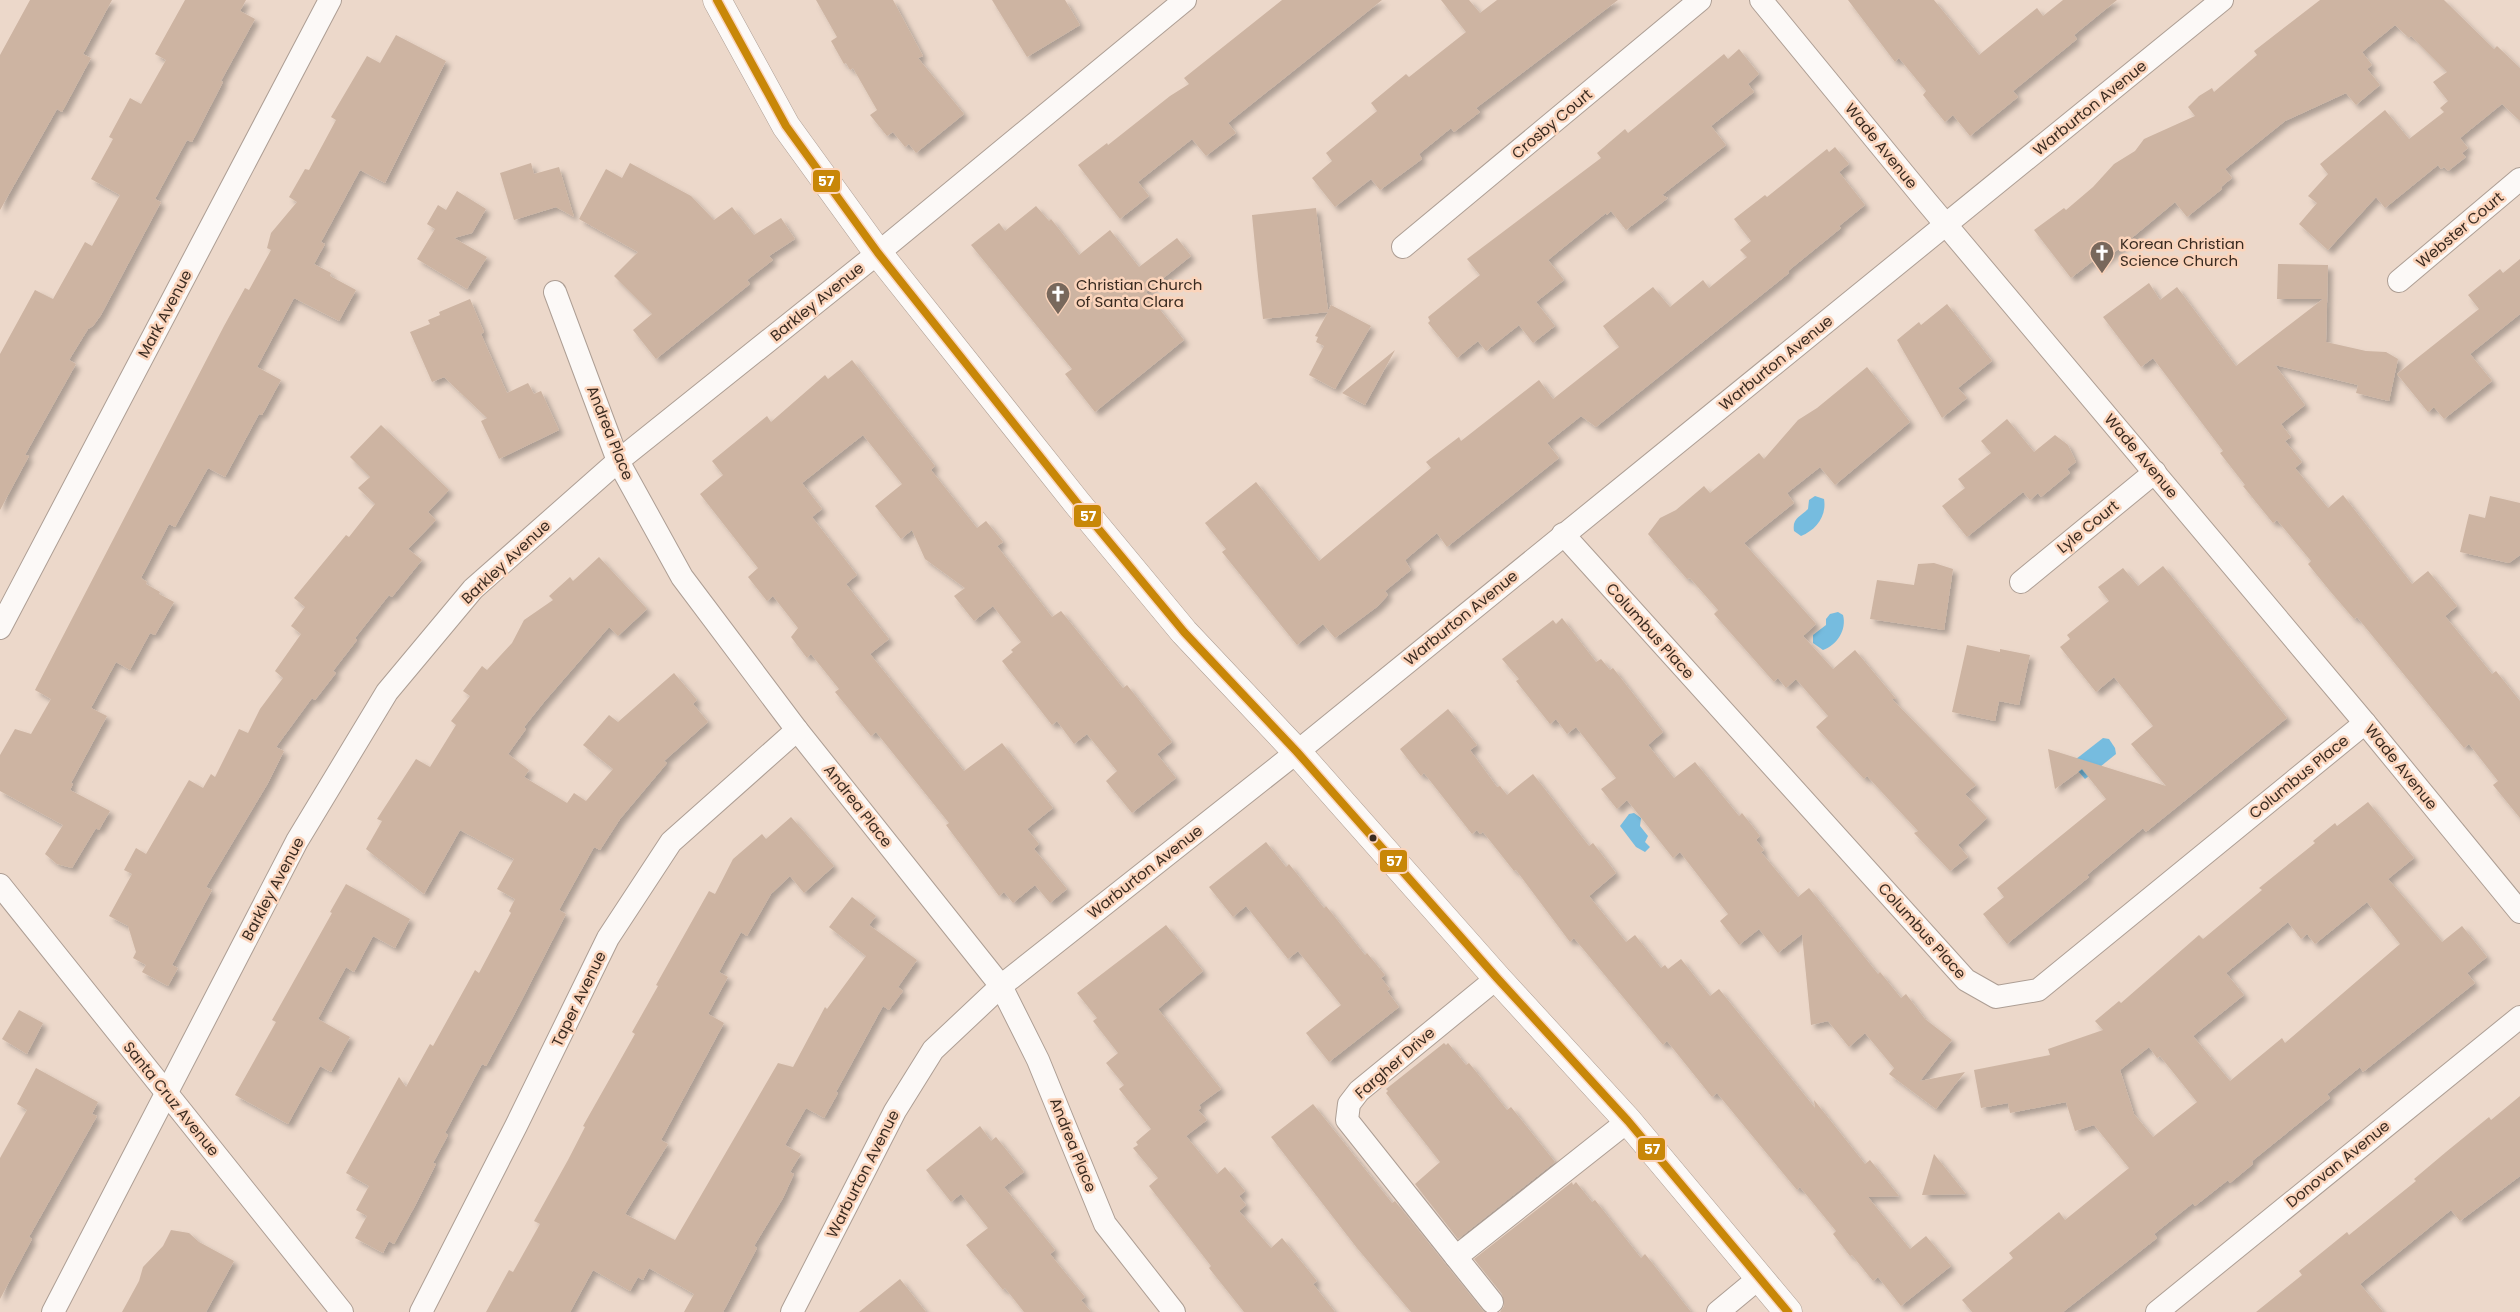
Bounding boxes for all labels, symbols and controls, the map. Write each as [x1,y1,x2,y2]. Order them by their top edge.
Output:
street label: Warburton Avenue [2028,55,2151,160]
street label: Crosby Court [1507,84,1596,163]
street label: Wade Avenue [1840,98,1922,193]
line badge: 57 [812,169,841,193]
text: 57 [818,171,835,191]
street label: Webster Court [2412,187,2508,272]
place label: Korean Christian Science Church [2120,233,2244,271]
church icon: Korean Christian Science Church [2089,240,2115,274]
street label: Barkley Avenue [766,257,868,346]
street label: Mark Avenue [133,266,197,361]
place label: Christian Church of Santa Clara [1076,274,1202,312]
church icon: Christian Church of Santa Clara [1045,281,1071,315]
street label: Warburton Avenue [1714,310,1837,415]
street label: Andrea Place [582,383,639,483]
street label: Wade Avenue [2100,409,2183,502]
street label: Lyle Court [2052,495,2123,558]
line badge: 57 [1073,504,1102,528]
text: 57 [1080,506,1097,526]
street label: Barkley Avenue [457,515,555,608]
street label: Warburton Avenue [1399,565,1522,670]
street label: Columbus Place [1602,578,1699,683]
street label: Wade Avenue [2360,719,2442,814]
street label: Columbus Place [2245,730,2353,823]
street label: Andrea Place [819,760,897,851]
street label: Warburton Avenue [1083,820,1207,923]
street label: Barkley Avenue [236,833,309,944]
unlabelled marker [1368,833,1378,843]
line badge: 57 [1379,849,1408,873]
text: 57 [1386,851,1403,871]
street label: Columbus Place [1874,878,1971,983]
street label: Taper Avenue [546,948,611,1050]
street label: Fargher Drive [1350,1022,1439,1103]
street label: Santa Cruz Avenue [119,1037,224,1161]
street label: Andrea Place [1045,1095,1102,1195]
street label: Warburton Avenue [821,1106,904,1241]
street label: Donovan Avenue [2281,1115,2394,1212]
line badge: 57 [1637,1137,1666,1161]
text: 57 [1644,1139,1661,1159]

